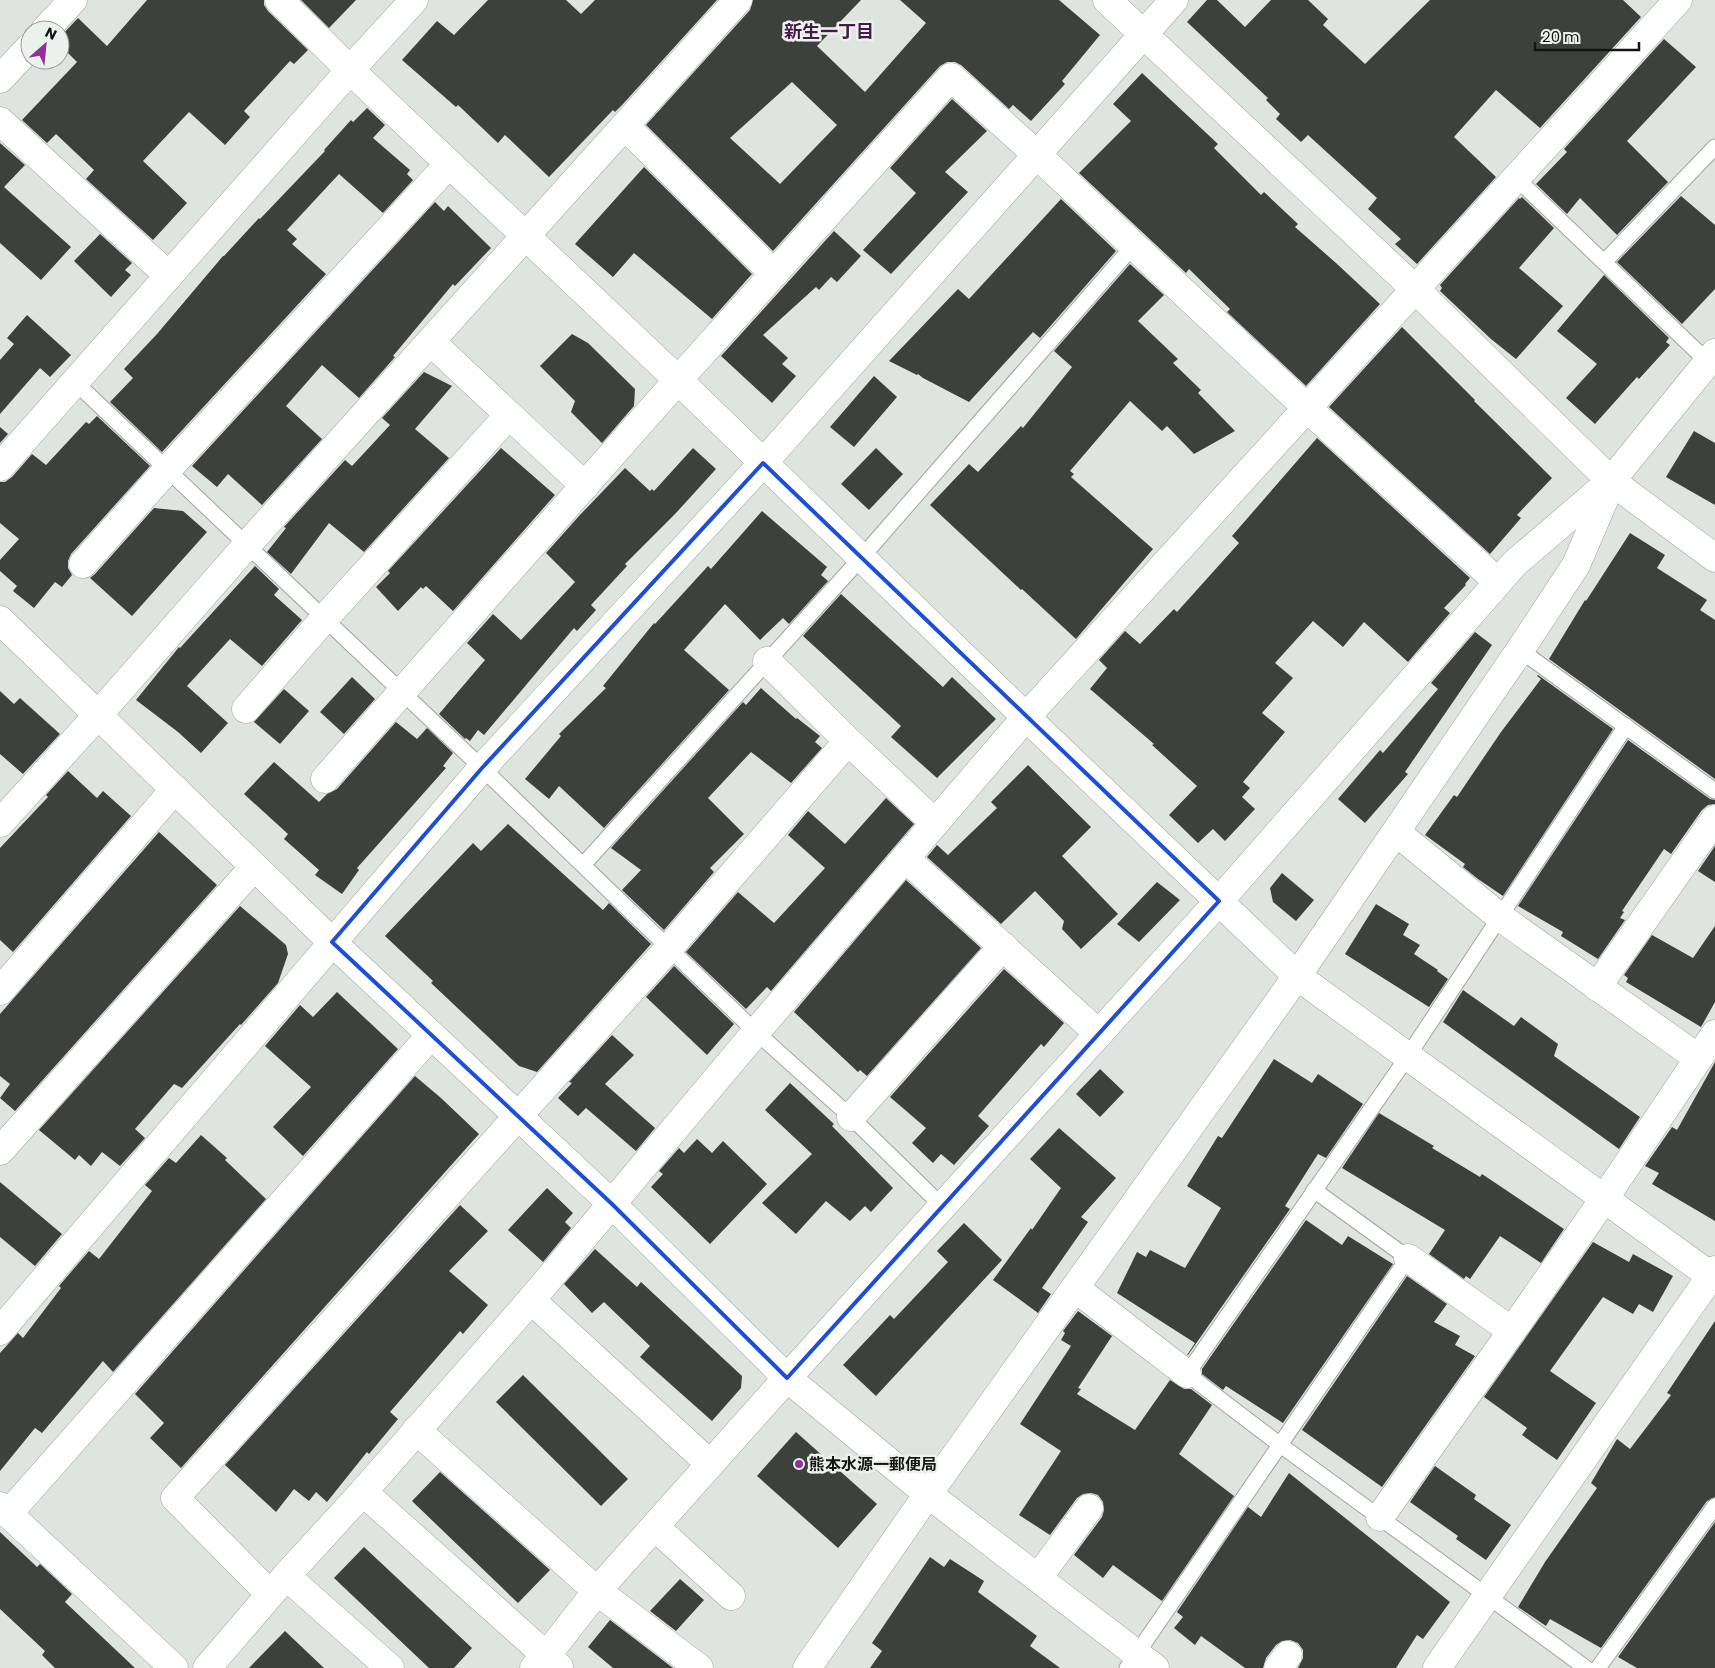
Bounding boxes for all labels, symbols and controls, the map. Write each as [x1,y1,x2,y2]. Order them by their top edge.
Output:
district label: 新生一丁目 [784,19,874,44]
north arrow [20,20,70,70]
scale bar [1535,20,1639,52]
text: N [42,22,60,45]
text: 20 m [1542,26,1580,47]
place label: 熊本水源一郵便局 [809,1453,937,1476]
marker: 熊本水源一郵便局 [793,1458,805,1470]

